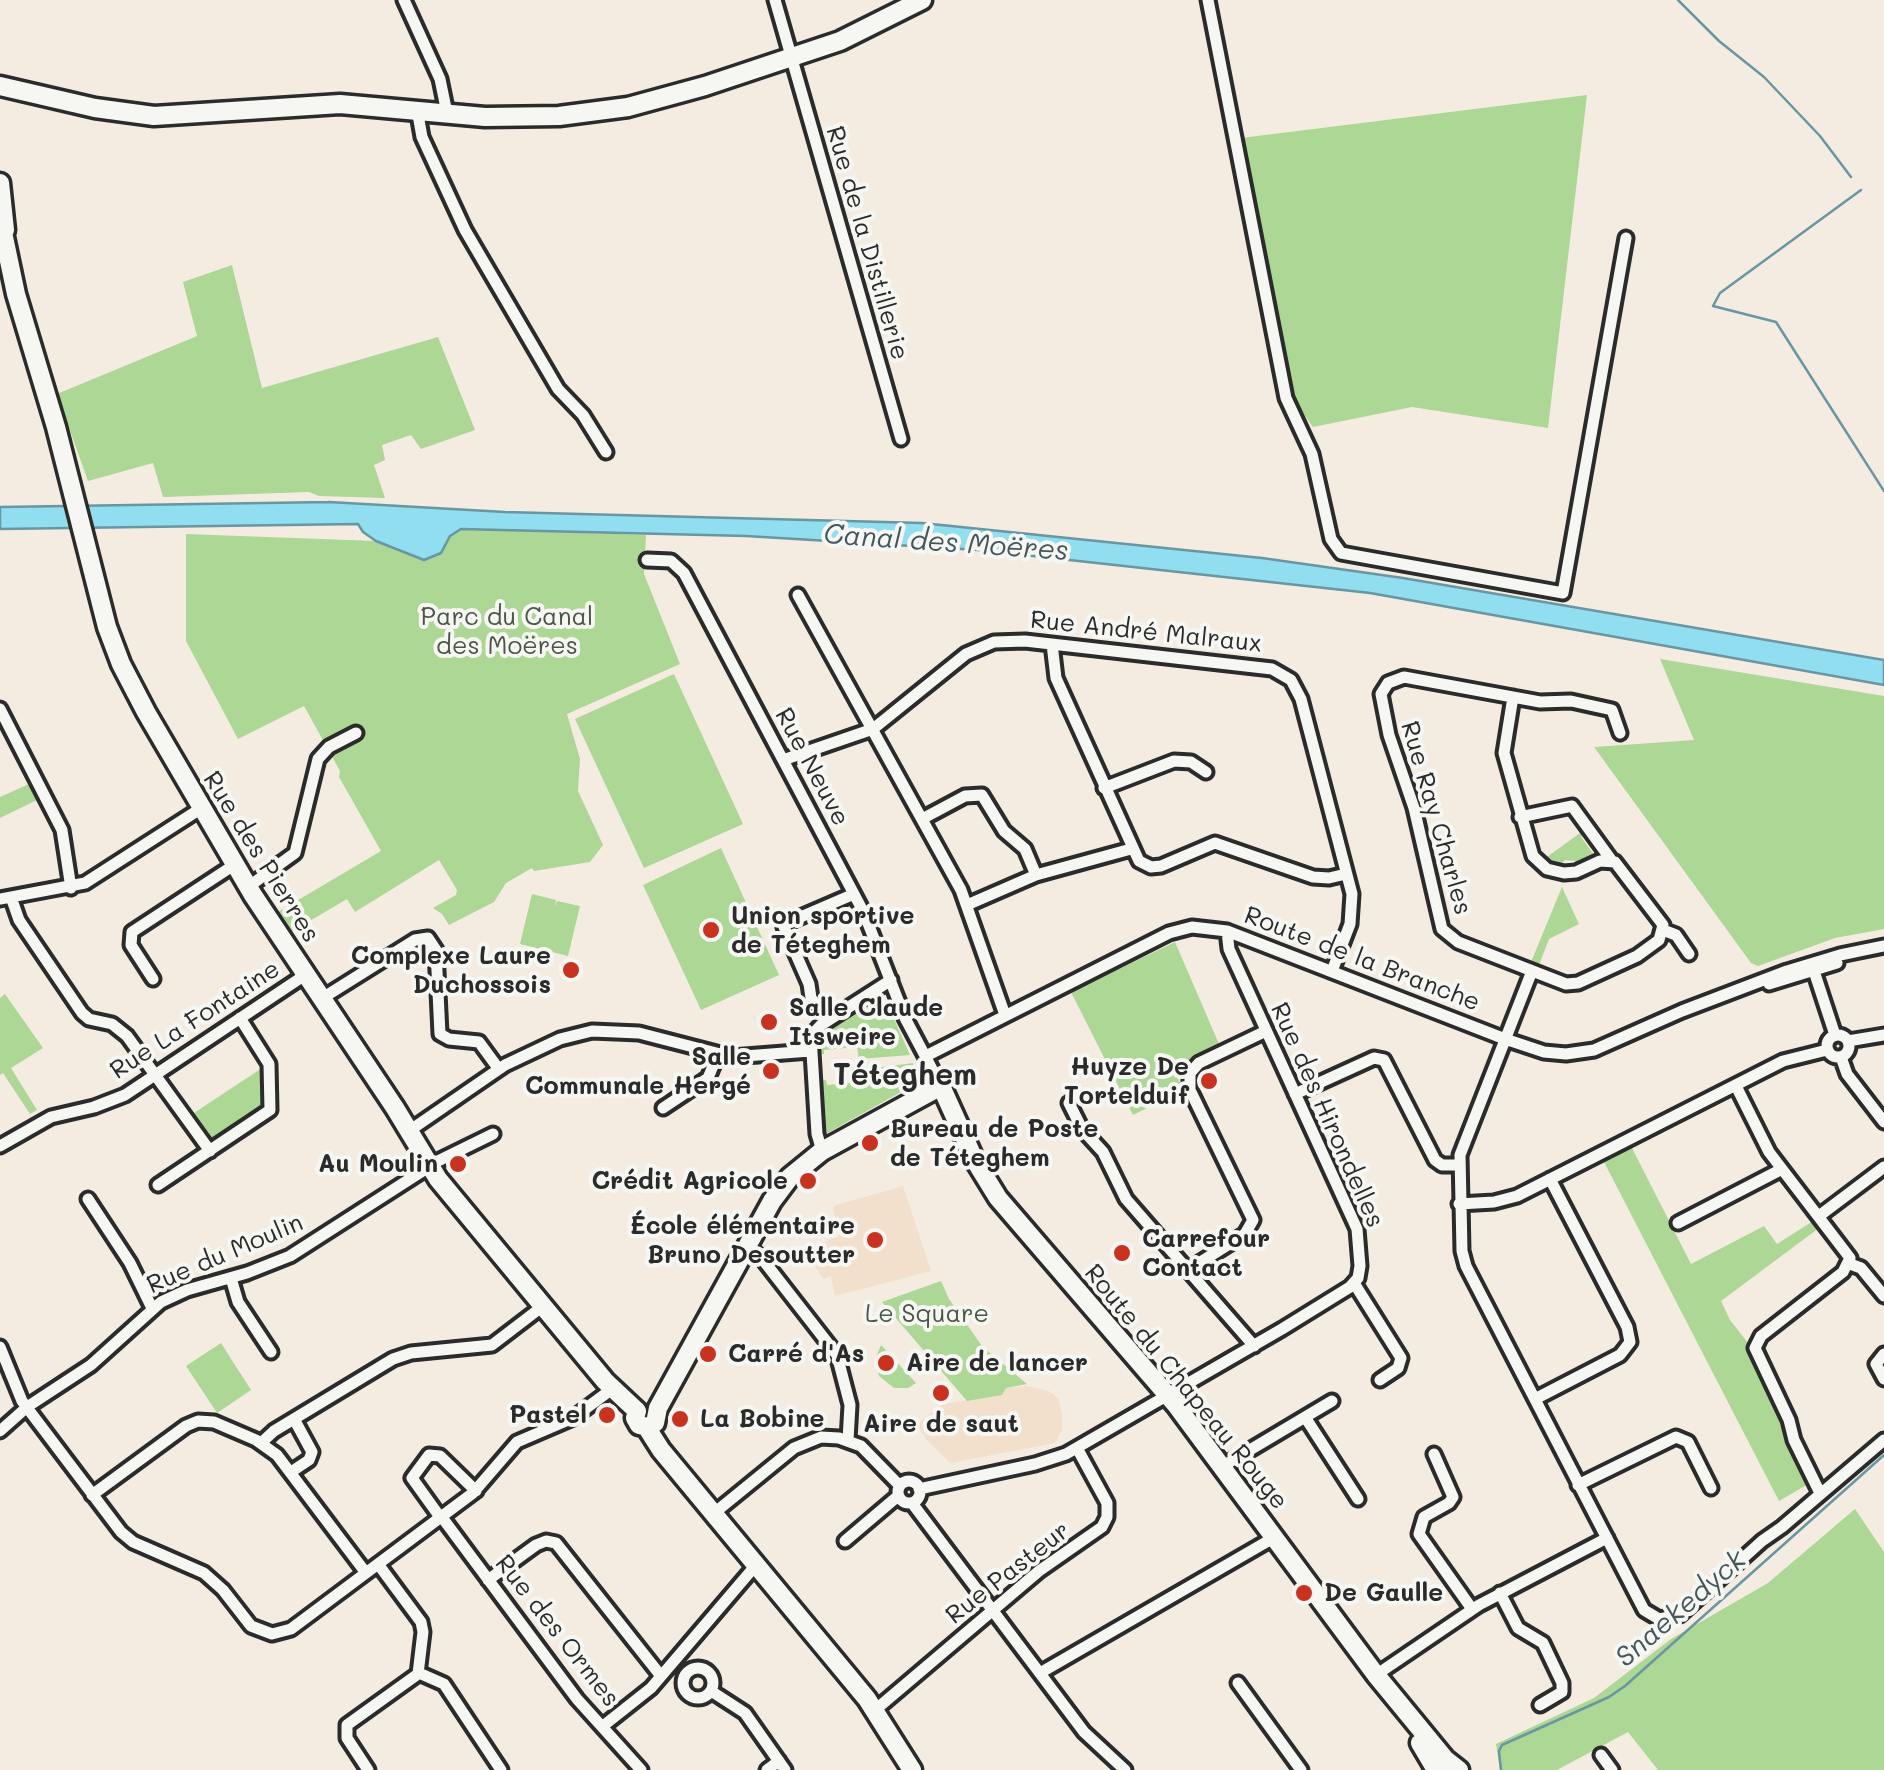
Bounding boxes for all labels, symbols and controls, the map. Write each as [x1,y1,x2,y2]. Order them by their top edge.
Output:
street label: Rue de la Distillerie [819,123,915,363]
water label: Canal des Moëres [822,518,1070,568]
park label: Parc du Canal des Moëres [421,602,593,661]
street label: Rue André Malraux [1029,605,1263,659]
street label: Rue Neuve [768,703,856,831]
street label: Rue Ray Charles [1394,718,1478,918]
street label: Rue des Pierres [196,766,326,948]
street label: Route de la Branche [1240,900,1484,1018]
place label: Union sportive de Téteghem [731,901,914,960]
marker: Union sportive de Téteghem [700,919,722,941]
place label: Complexe Laure Duchossois [351,941,551,1000]
street label: Rue La Fontaine [105,954,285,1086]
marker: Complexe Laure Duchossois [560,959,582,981]
place label: Salle Claude Itsweire [789,993,943,1052]
street label: Rue des Hirondelles [1264,998,1390,1232]
marker: Salle Claude Itsweire [758,1011,780,1033]
place label: Salle Communale Hergé [525,1042,751,1101]
place label: Huyze De Tortelduif [1064,1052,1189,1111]
district label: Téteghem [833,1058,977,1094]
marker: Salle Communale Hergé [760,1060,782,1082]
marker: Huyze De Tortelduif [1198,1070,1220,1092]
place label: Bureau de Poste de Téteghem [890,1114,1098,1173]
marker: Bureau de Poste de Téteghem [859,1132,881,1154]
place label: Au Moulin [318,1149,438,1179]
marker: Au Moulin [447,1153,469,1175]
place label: Crédit Agricole [592,1166,788,1196]
marker: Crédit Agricole [797,1170,819,1192]
street label: Rue du Moulin [142,1208,308,1300]
place label: École élémentaire Bruno Desoutter [630,1211,855,1270]
place label: Carrefour Contact [1142,1224,1270,1283]
marker: École élémentaire Bruno Desoutter [864,1229,886,1251]
marker: Carrefour Contact [1111,1242,1133,1264]
street label: Route du Chapeau Rouge [1078,1258,1294,1516]
park label: Le Square [865,1299,989,1329]
place label: Carré d'As [728,1339,864,1369]
marker: Carré d'As [697,1343,719,1365]
place label: Aire de lancer [906,1348,1088,1378]
marker: Aire de lancer [875,1352,897,1374]
marker: Aire de saut [930,1382,952,1404]
place label: Pastel [509,1400,587,1430]
marker: Pastel [596,1404,618,1426]
place label: La Bobine [700,1404,824,1434]
marker: La Bobine [669,1408,691,1430]
place label: Aire de saut [863,1409,1019,1439]
street label: Rue Pasteur [940,1515,1076,1631]
water label: Snaekedyck [1609,1543,1753,1675]
street label: Rue des Ormes [488,1549,626,1713]
place label: De Gaulle [1324,1578,1443,1608]
marker: De Gaulle [1293,1582,1315,1604]

